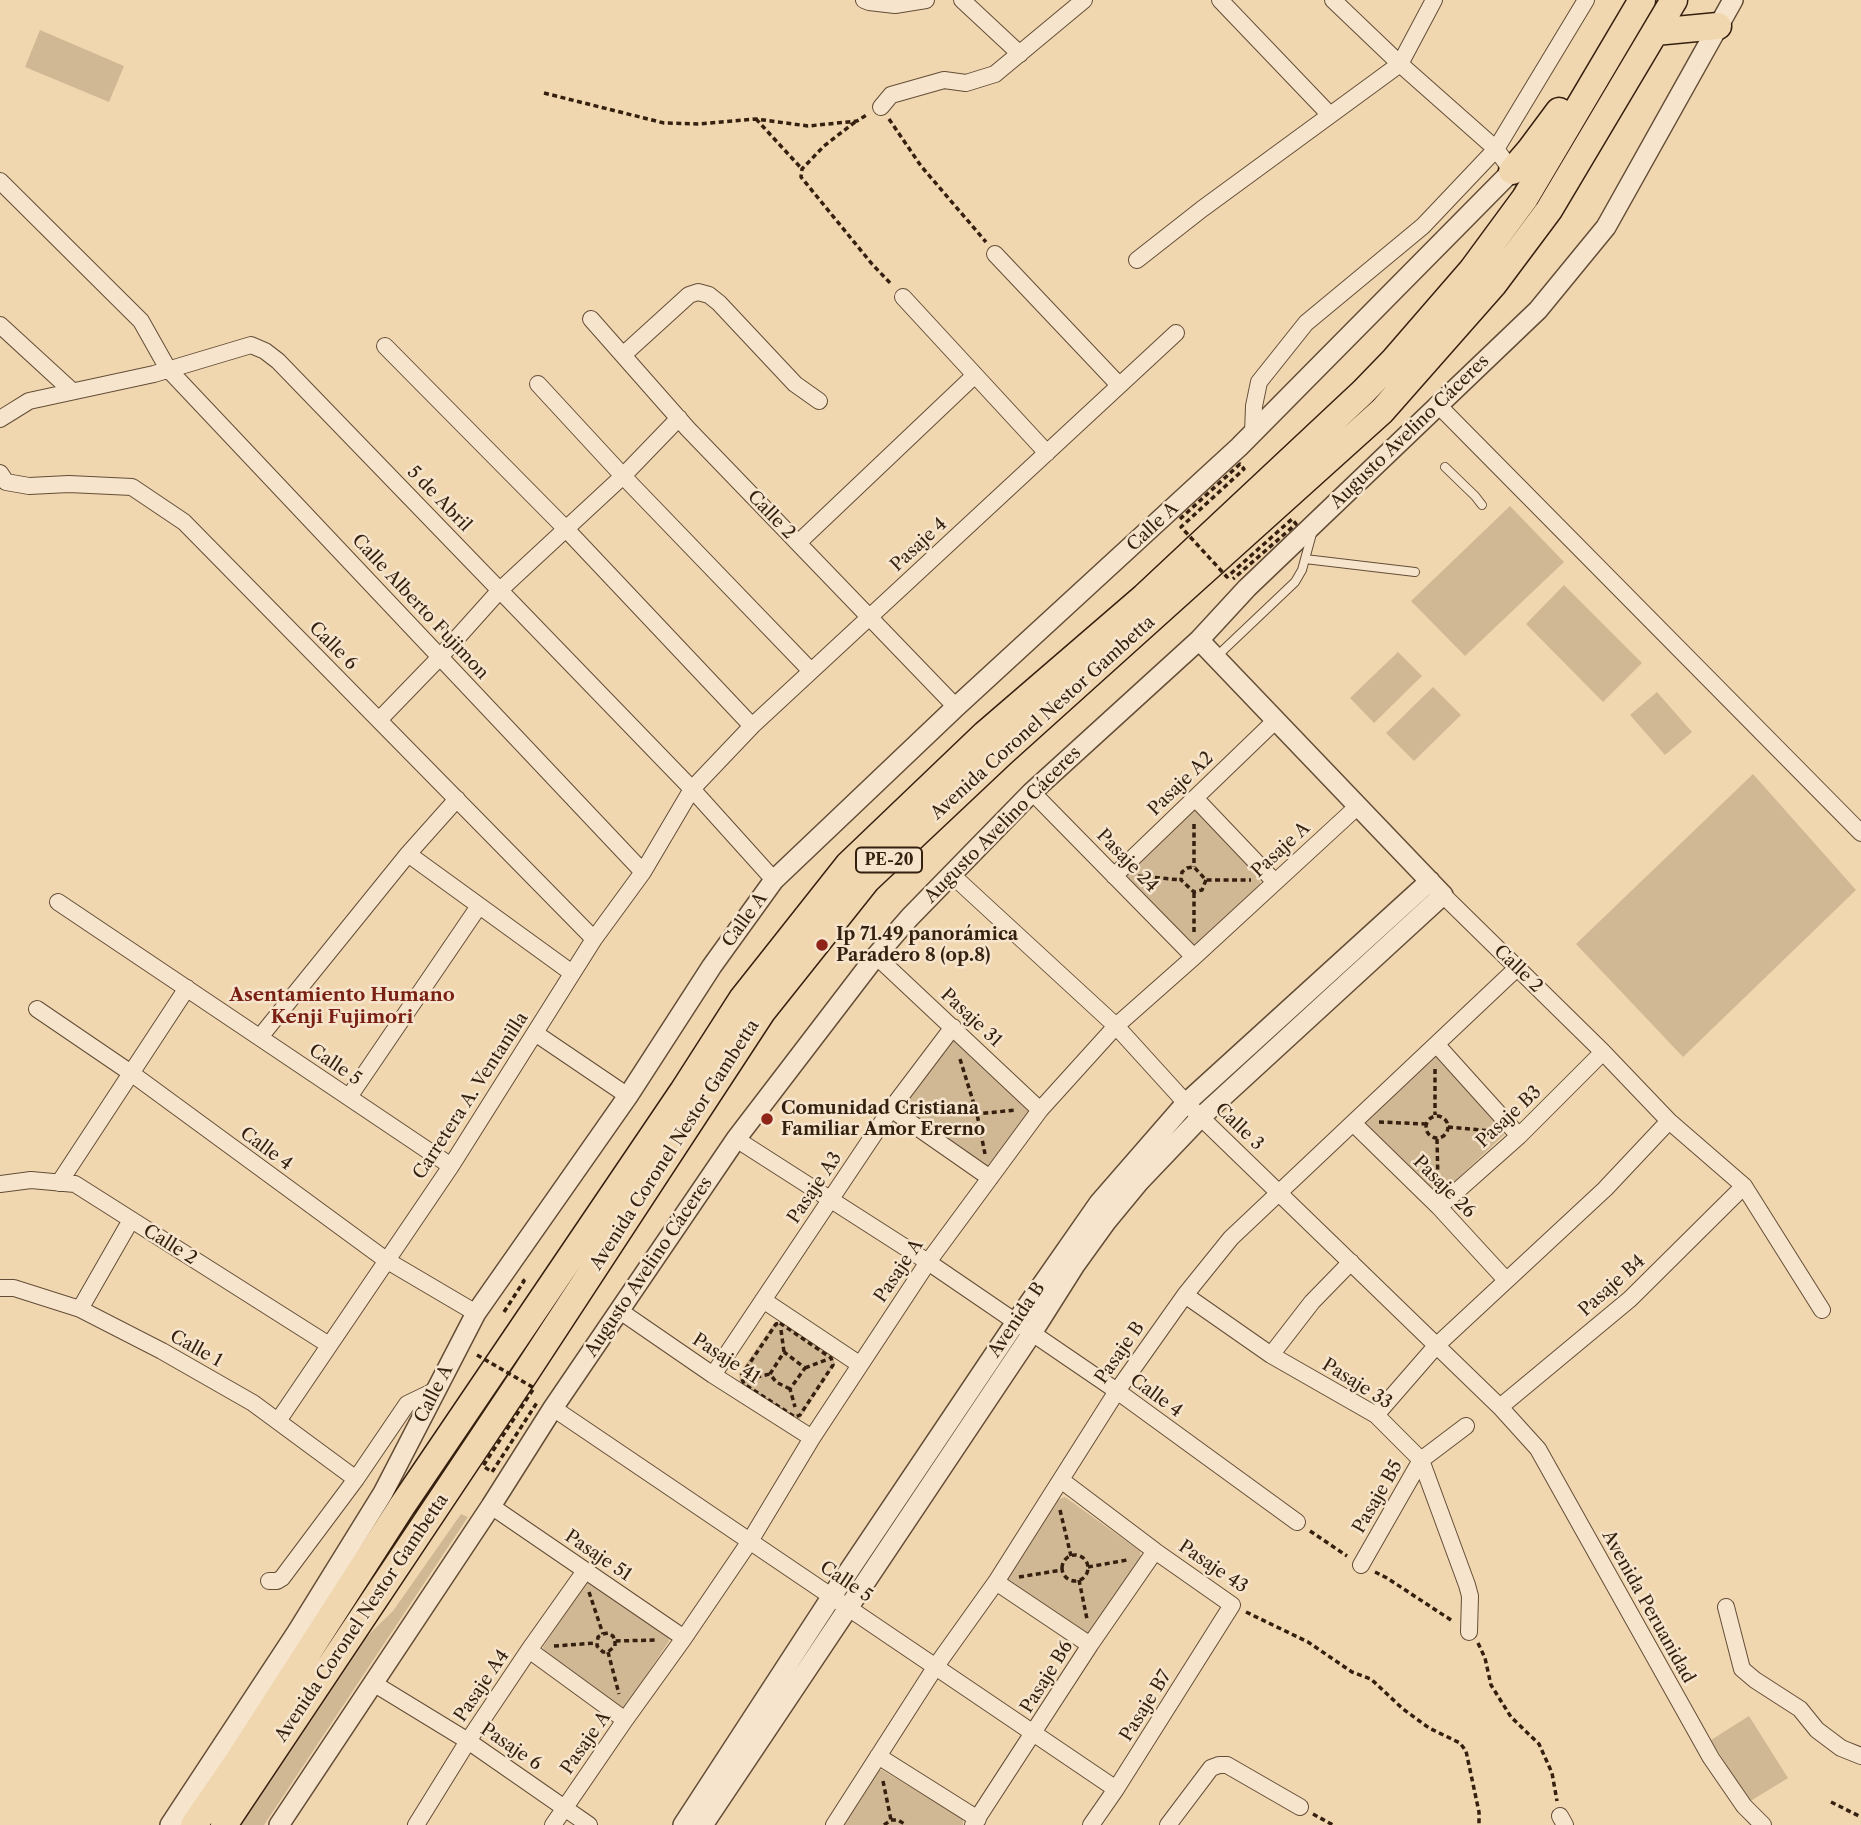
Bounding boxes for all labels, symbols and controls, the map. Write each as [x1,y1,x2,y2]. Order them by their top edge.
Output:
street label: Augusto Avelino Cáceres [1326,350,1494,514]
street label: 5 de Abril [402,462,476,536]
street label: Calle 2 [743,486,799,544]
street label: Calle A [1123,498,1183,556]
street label: Pasaje 4 [886,514,952,576]
street label: Calle Alberto Fujimon [347,530,493,684]
street label: Avenida Coronel Nestor Gambetta [926,612,1160,824]
street label: Calle 6 [304,617,362,675]
street label: Augusto Avelino Cáceres [920,742,1086,908]
street label: Pasaje A2 [1144,748,1218,820]
street label: Pasaje A [1247,818,1315,882]
street label: Pasaje 24 [1092,825,1162,897]
road number: PE-20 [856,848,922,873]
street label: Calle A [718,888,772,952]
place label: Ip 71.49 panorámica Paradero 8 (op.8) [836,924,1018,967]
marker: Ip 71.49 panorámica Paradero 8 (op.8) [814,937,830,953]
street label: Calle 2 [1489,941,1547,997]
street label: Pasaje 31 [936,984,1006,1052]
district label: Asentamiento Humano Kenji Fujimori [229,985,455,1029]
street label: Carretera A. Ventanilla [409,1008,533,1184]
street label: Avenida Coronel Nestor Gambetta [586,1016,764,1274]
street label: Calle 5 [305,1040,365,1090]
street label: Pasaje B3 [1472,1082,1546,1152]
place label: Comunidad Cristiana Familiar Amor Ererno [781,1098,985,1140]
street label: Calle 3 [1210,1099,1268,1155]
marker: Comunidad Cristiana Familiar Amor Ererno [759,1111,775,1127]
street label: Calle 4 [236,1123,296,1175]
street label: Pasaje A3 [783,1148,847,1228]
street label: Pasaje 26 [1408,1151,1480,1223]
street label: Augusto Avelino Cáceres [581,1173,717,1361]
street label: Calle 2 [139,1220,201,1270]
street label: Pasaje A [870,1235,928,1307]
street label: Pasaje B4 [1575,1251,1649,1321]
street label: Avenida B [984,1278,1050,1362]
street label: Pasaje B [1091,1318,1149,1388]
street label: Calle 1 [166,1326,226,1372]
street label: Pasaje 41 [688,1329,764,1389]
street label: Pasaje 33 [1318,1354,1396,1414]
street label: Calle A [410,1361,458,1427]
street label: Calle 4 [1126,1370,1186,1422]
street label: Pasaje B5 [1348,1457,1408,1537]
street label: Avenida Coronel Nestor Gambetta [271,1490,453,1746]
street label: Pasaje 51 [561,1526,635,1586]
street label: Avenida Peruanidad [1597,1527,1699,1687]
street label: Pasaje 43 [1174,1536,1252,1598]
street label: Calle 5 [816,1557,876,1607]
street label: Pasaje B6 [1016,1637,1078,1717]
street label: Pasaje A4 [450,1646,514,1726]
street label: Pasaje B7 [1116,1666,1176,1746]
street label: Pasaje A [557,1707,615,1779]
street label: Pasaje 6 [476,1719,546,1775]

